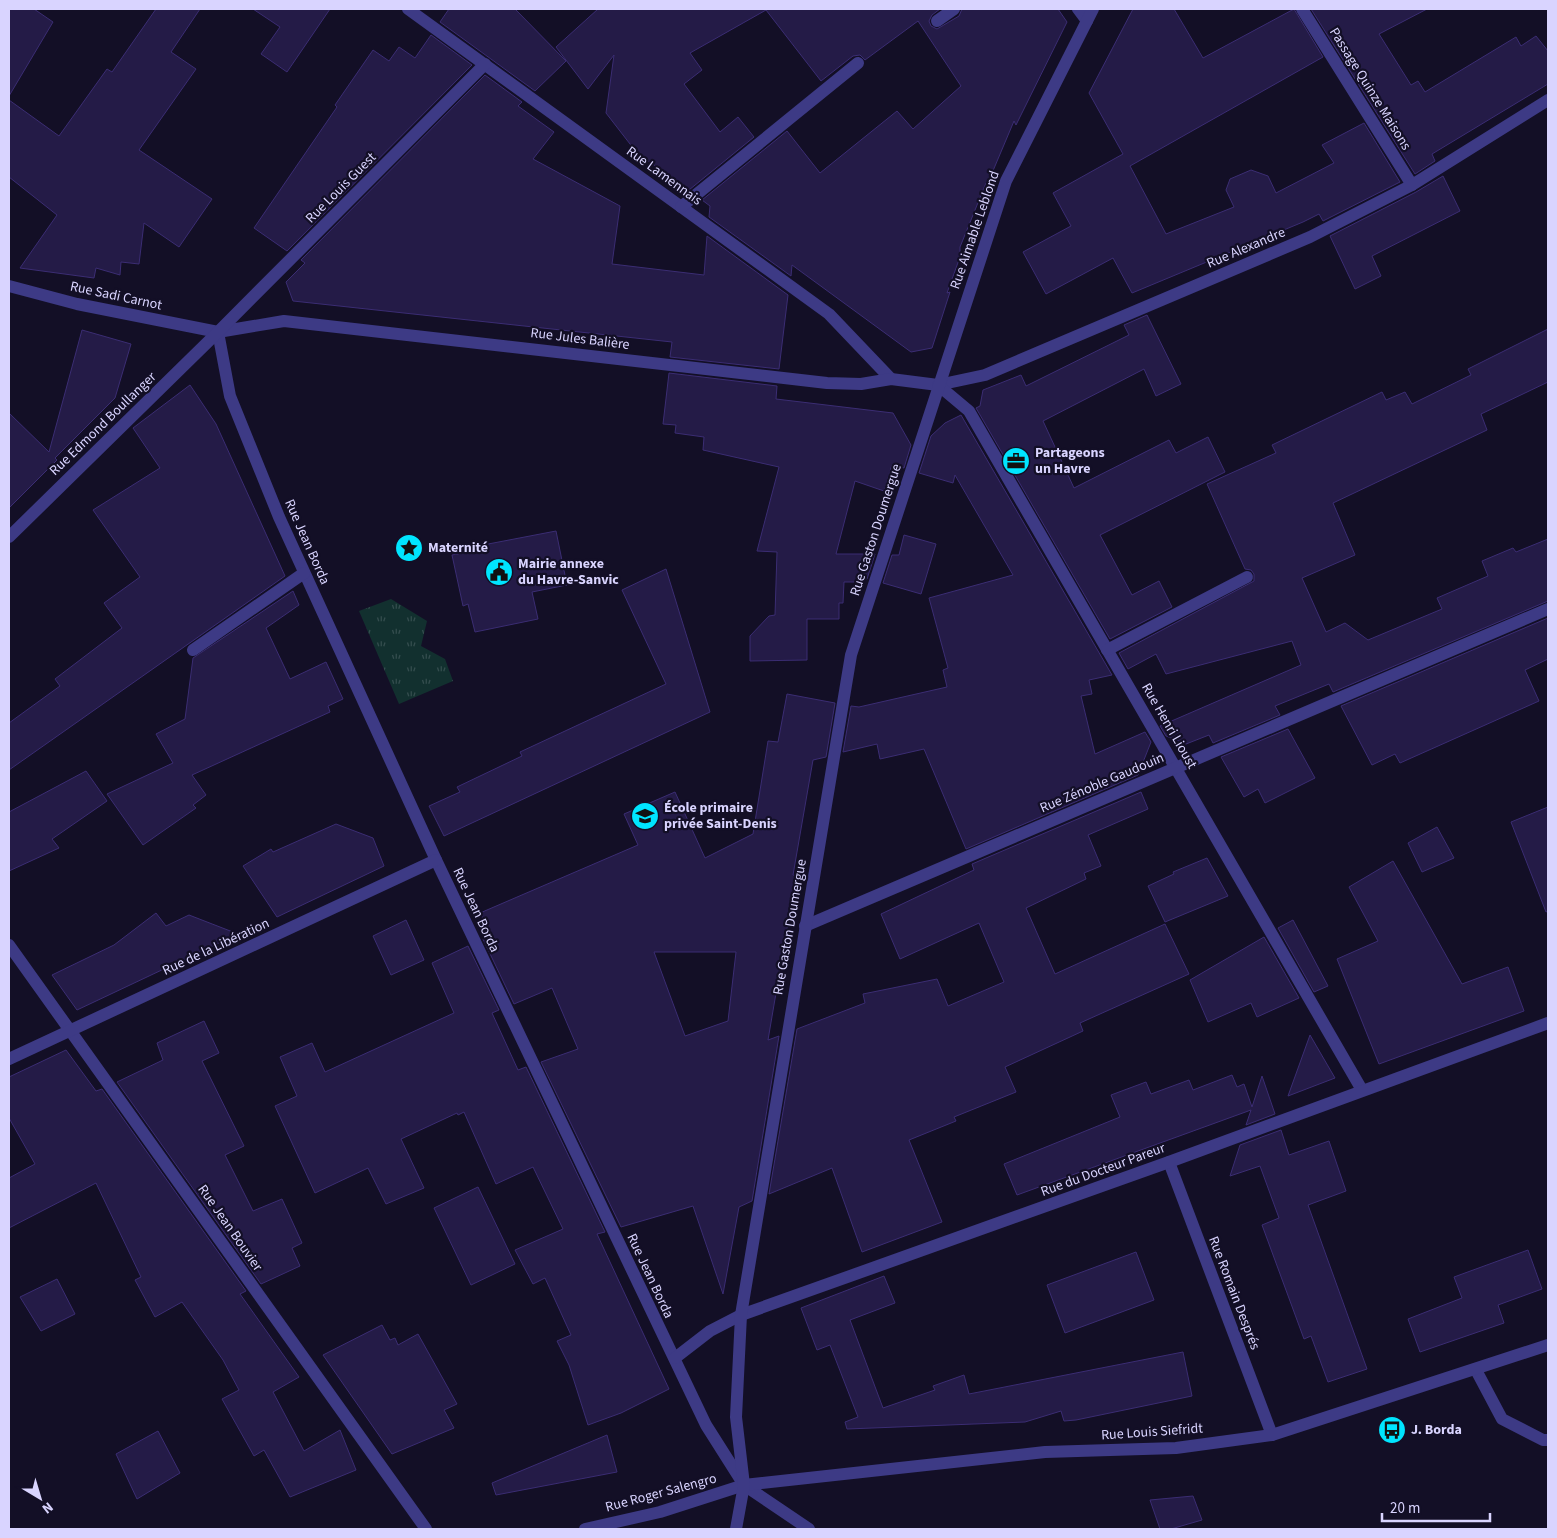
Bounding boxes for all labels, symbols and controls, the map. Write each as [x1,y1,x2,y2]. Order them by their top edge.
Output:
street label: Passage Quinze Maisons [1324,24,1416,154]
street label: Rue Lamennais [622,142,706,210]
street label: Rue Louis Guest [301,148,381,228]
street label: Rue Aimable Leblond [945,168,1005,292]
street label: Rue Alexandre [1204,222,1288,274]
street label: Rue Sadi Carnot [68,276,164,316]
street label: Rue Jules Balière [529,323,631,355]
street label: Rue Edmond Boullanger [45,367,161,480]
place label: Partageons un Havre [1035,443,1105,479]
office icon: Partageons un Havre [1001,446,1031,476]
street label: Rue Gaston Doumergue [845,461,907,599]
street label: Rue Jean Borda [279,496,335,588]
place icon: Maternité [394,533,424,563]
place label: Maternité [428,538,488,558]
place label: Mairie annexe du Havre-Sanvic [518,554,619,590]
public building icon: Mairie annexe du Havre-Sanvic [484,557,514,587]
street label: Rue Henri Lioust [1136,679,1202,773]
street label: Rue Zénoble Gaudouin [1037,748,1167,818]
place label: École primaire privée Saint-Denis [664,798,777,834]
school or university icon: École primaire privée Saint-Denis [630,801,660,831]
street label: Rue Gaston Doumergue [768,857,812,997]
street label: Rue Jean Borda [448,864,504,956]
street label: Rue de la Libération [159,913,273,981]
street label: Rue du Docteur Pareur [1038,1138,1168,1202]
street label: Rue Jean Bouvier [193,1181,267,1275]
street label: Rue Jean Borda [622,1230,678,1322]
street label: Rue Romain Després [1203,1233,1265,1353]
bus stop icon: J. Borda [1377,1415,1407,1445]
street label: Rue Louis Siefridt [1100,1418,1204,1446]
place label: J. Borda [1411,1420,1462,1440]
street label: Rue Roger Salengro [603,1469,719,1517]
north arrow [15,1473,65,1523]
scale bar [1382,1490,1490,1522]
text: N [38,1497,57,1518]
text: 20 m [1390,1498,1420,1519]

